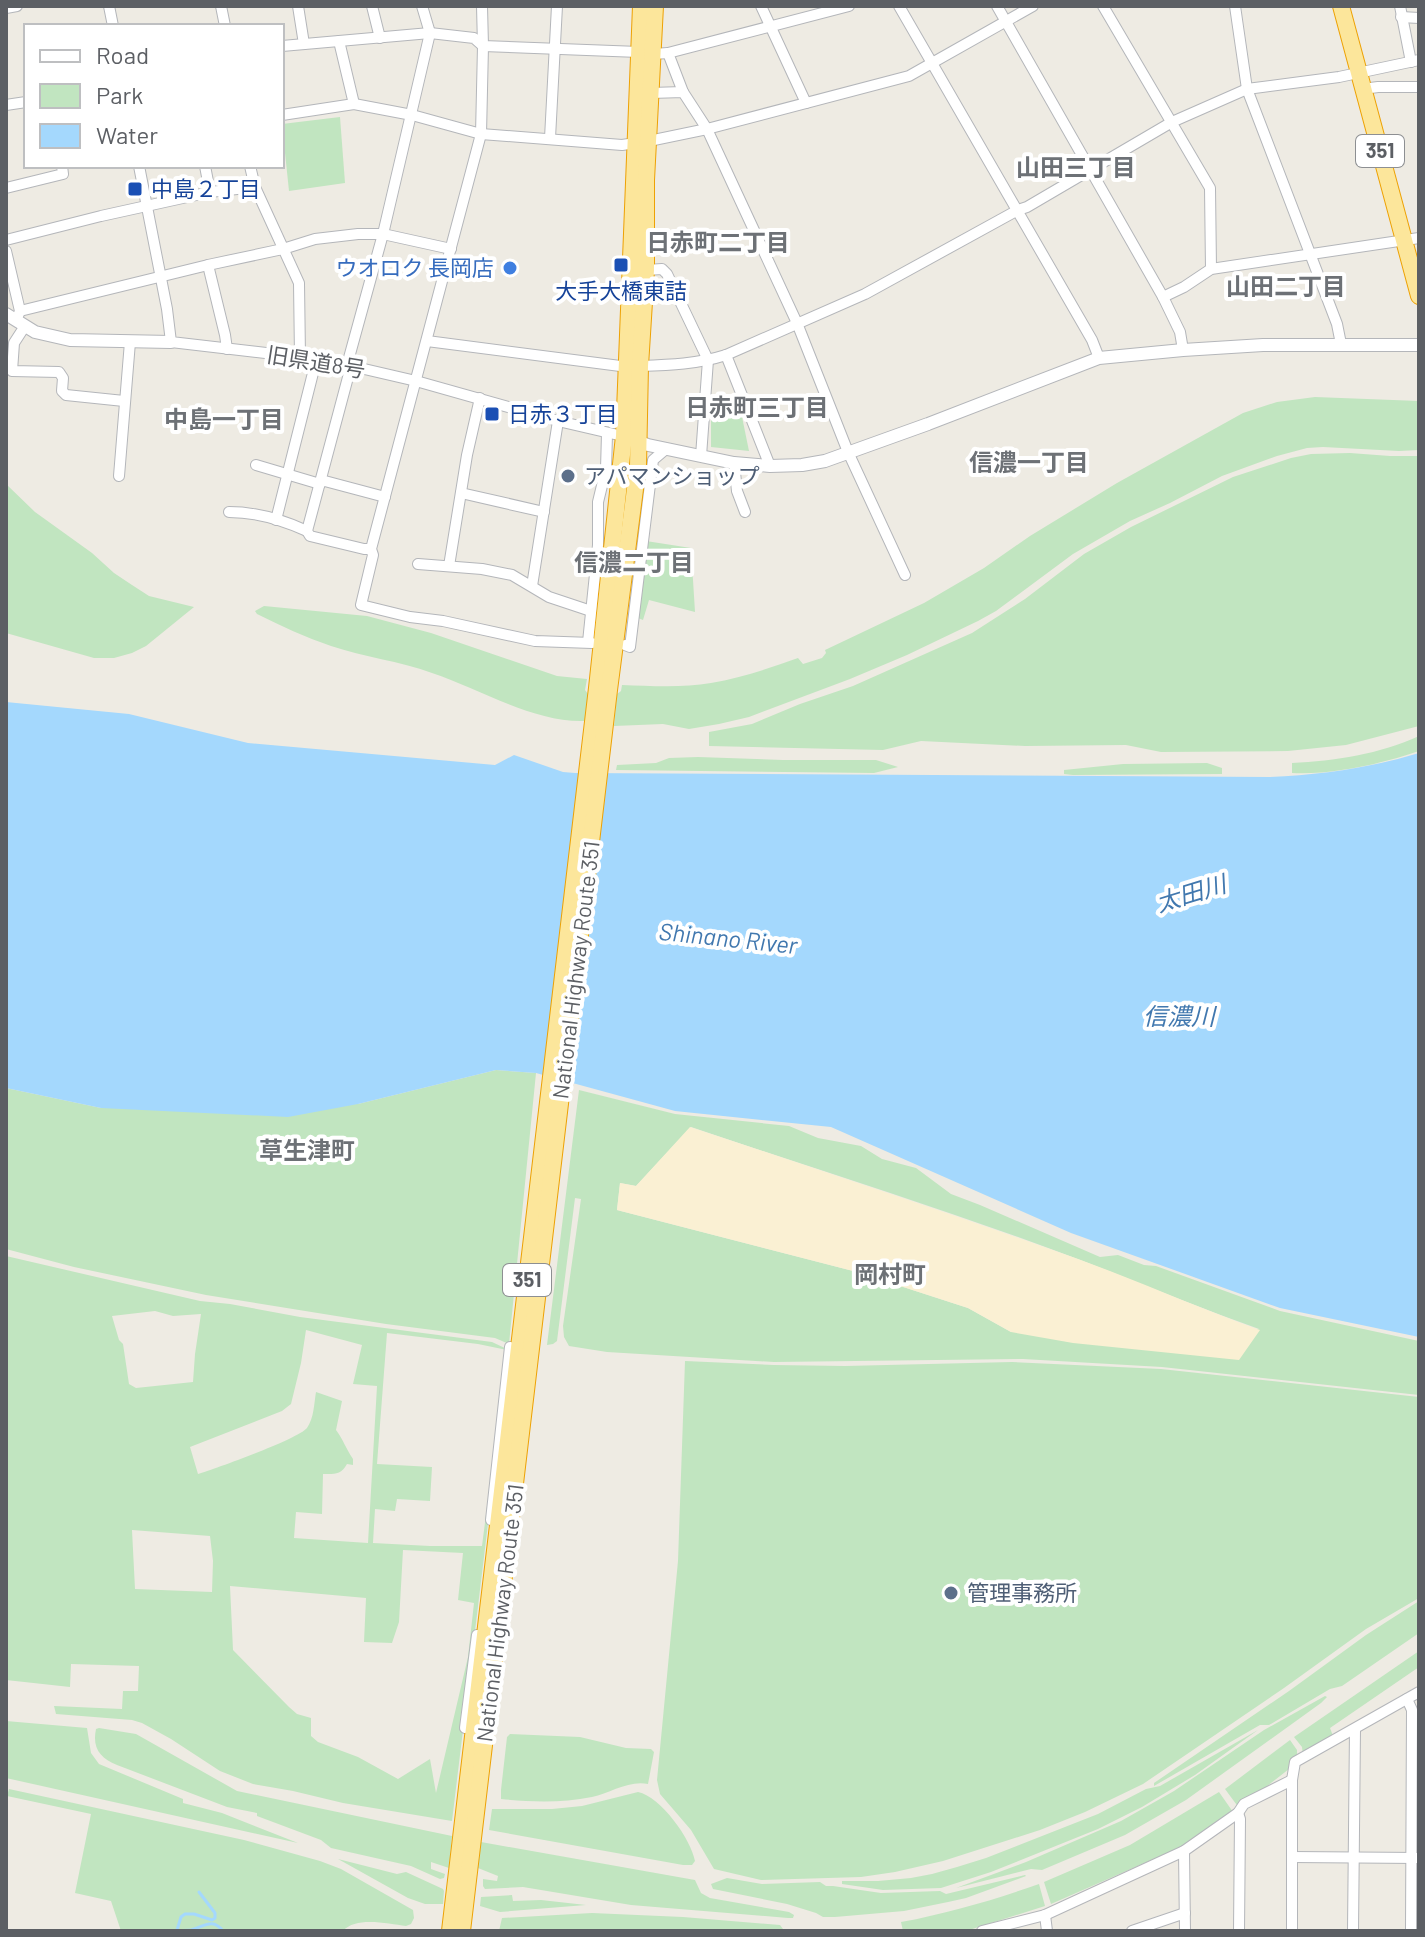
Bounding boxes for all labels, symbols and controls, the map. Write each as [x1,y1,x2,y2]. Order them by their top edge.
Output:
legend [24,24,284,168]
text: Road [96,40,149,69]
text: Park [96,80,143,109]
text: Water [96,120,158,149]
road number: 351 [1356,135,1404,167]
district label: 山田三丁目 [1016,152,1136,181]
place label: 中島２丁目 [151,175,261,201]
marker: 中島２丁目 [126,180,144,198]
district label: 日赤町二丁目 [646,227,790,256]
place label: ウオロク 長岡店 [336,254,494,280]
marker: 大手大橋東詰 [612,256,630,274]
marker: ウオロク 長岡店 [501,259,519,277]
district label: 山田二丁目 [1226,271,1346,300]
place label: 大手大橋東詰 [555,277,687,303]
street label: 旧県道8号 [265,340,367,382]
district label: 日赤町三丁目 [685,392,829,421]
place label: 日赤３丁目 [508,400,618,426]
district label: 中島一丁目 [164,404,284,433]
marker: 日赤３丁目 [483,405,501,423]
district label: 信濃一丁目 [969,447,1089,476]
place label: アパマンショップ [584,462,760,488]
marker: アパマンショップ [559,467,577,485]
district label: 信濃二丁目 [574,547,694,576]
street label: National Highway Route 351 [546,839,604,1100]
water label: 太田川 [1152,867,1232,917]
water label: Shinano River [658,916,800,959]
water label: 信濃川 [1143,1001,1218,1030]
district label: 草生津町 [259,1135,355,1164]
district label: 岡村町 [854,1259,926,1288]
road number: 351 [503,1264,551,1296]
street label: National Highway Route 351 [470,1482,528,1743]
place label: 管理事務所 [967,1579,1077,1605]
marker: 管理事務所 [942,1584,960,1602]

